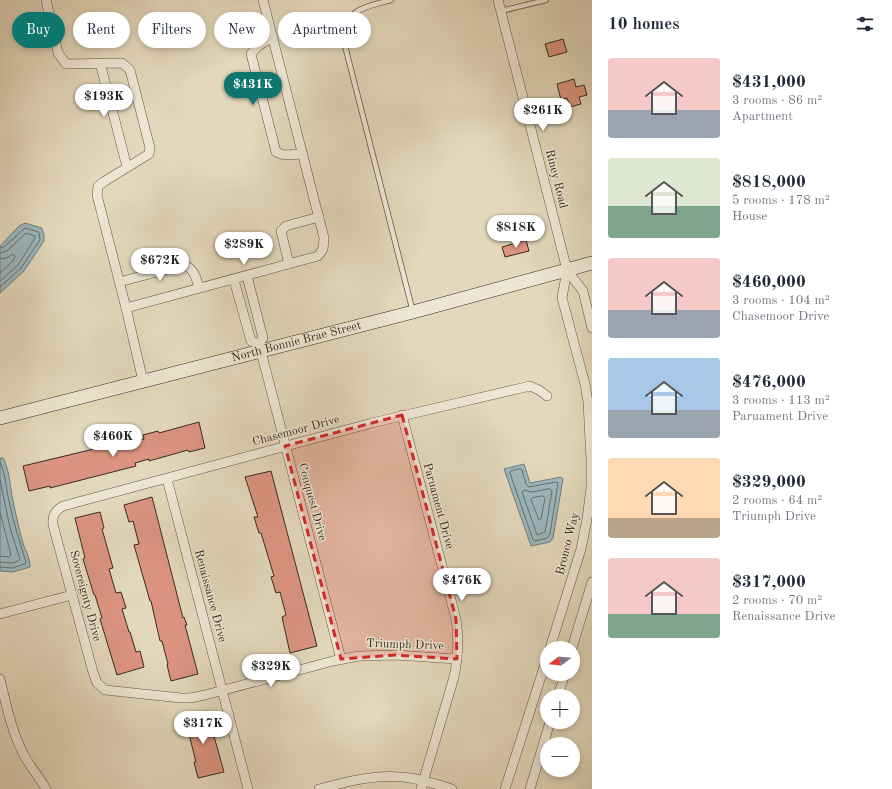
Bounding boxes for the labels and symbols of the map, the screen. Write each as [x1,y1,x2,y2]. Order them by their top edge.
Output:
pin: $431K [225,72,281,106]
pin: $193K [76,84,132,118]
pin: $261K [515,98,571,132]
street label: Riney Road [543,148,569,210]
pin: $818K [488,215,544,249]
pin: $289K [216,232,272,266]
pin: $672K [132,248,188,282]
street label: North Bonnie Brae Street [230,320,363,364]
street label: Chasemoor Drive [251,413,341,448]
pin: $460K [85,424,141,458]
street label: Conquest Drive [296,462,328,543]
street label: Paruament Drive [421,462,455,551]
street label: Bronco Way [554,511,582,577]
street label: Renaissance Drive [192,548,228,644]
street label: Sovereignty Drive [67,549,103,643]
pin: $476K [434,568,490,602]
street label: Triumph Drive [366,638,444,652]
north arrow [540,641,580,681]
pin: $329K [243,654,299,688]
pin: $317K [175,711,231,745]

